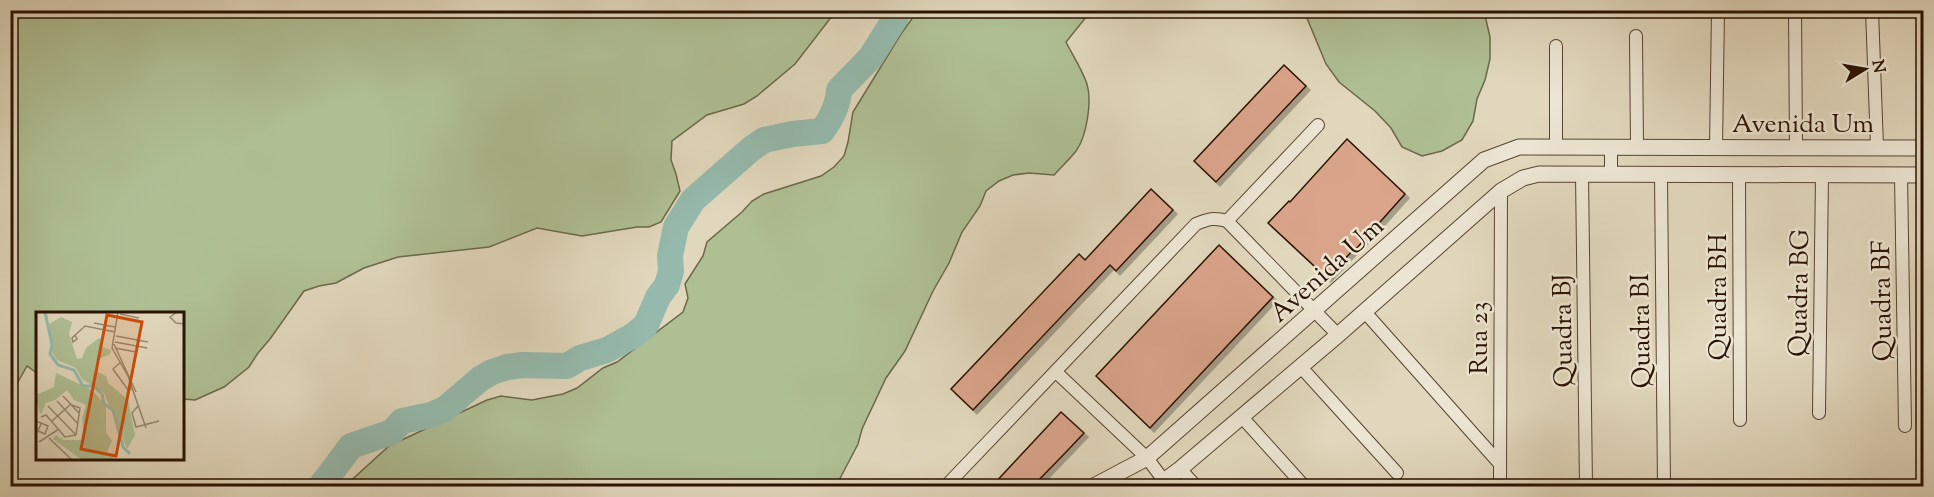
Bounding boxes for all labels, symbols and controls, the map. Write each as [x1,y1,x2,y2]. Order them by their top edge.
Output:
north arrow [1835,39,1895,99]
text: N [1865,58,1890,75]
street label: Avenida Um [1732,107,1874,144]
street label: Avenida Um [1262,210,1393,332]
street label: Quadra BG [1781,229,1820,357]
street label: Quadra BH [1701,233,1738,361]
street label: Quadra BF [1864,240,1903,362]
street label: Quadra BI [1623,273,1662,389]
street label: Quadra BJ [1545,274,1584,388]
street label: Rua 23 [1462,301,1499,375]
inset map [36,312,184,461]

